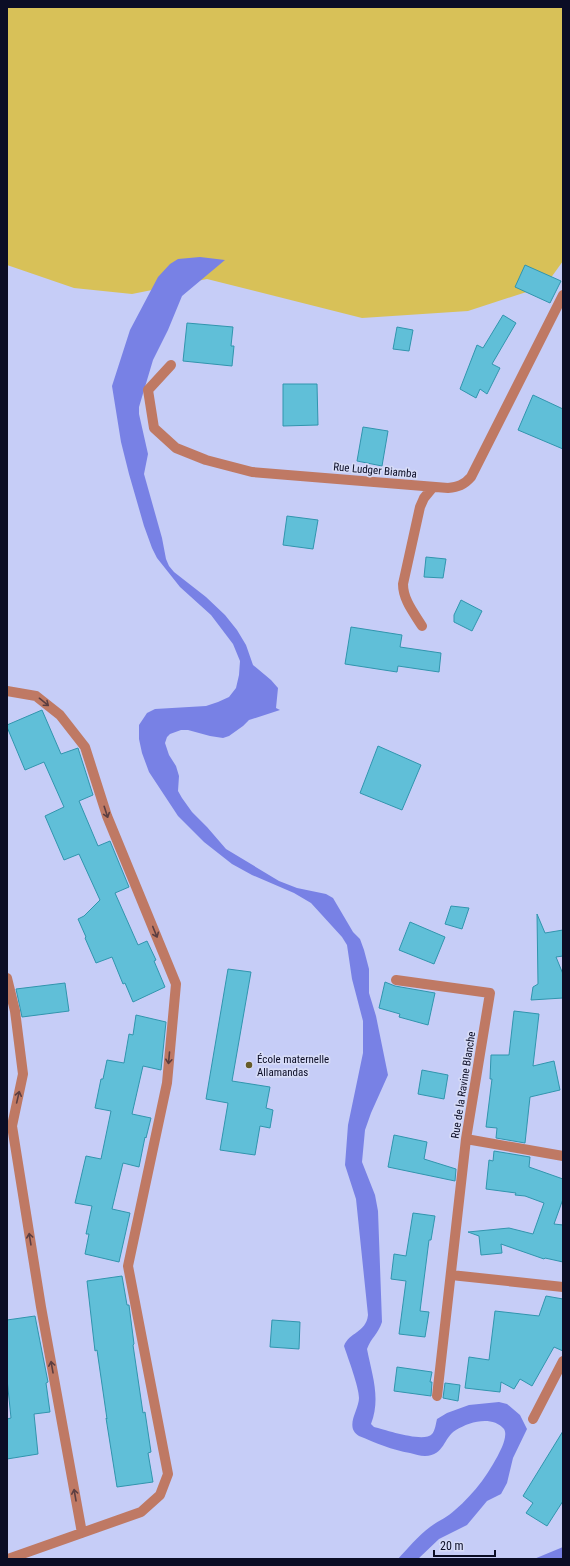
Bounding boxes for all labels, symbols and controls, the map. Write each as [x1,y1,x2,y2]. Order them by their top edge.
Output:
street label: Rue Ludger Biamba [333,460,417,481]
one-way arrow [38,697,49,706]
one-way arrow [102,806,110,818]
one-way arrow [151,926,159,938]
street label: Rue de la Ravine Blanche [449,1031,478,1140]
one-way arrow [166,1051,173,1064]
place label: École maternelle Allamandas [257,1053,329,1079]
marker: École maternelle Allamandas [244,1060,254,1070]
one-way arrow [15,1091,23,1104]
one-way arrow [26,1233,34,1246]
one-way arrow [47,1361,55,1374]
one-way arrow [71,1489,79,1502]
scale bar [434,1532,495,1558]
text: 20 m [440,1539,464,1553]

